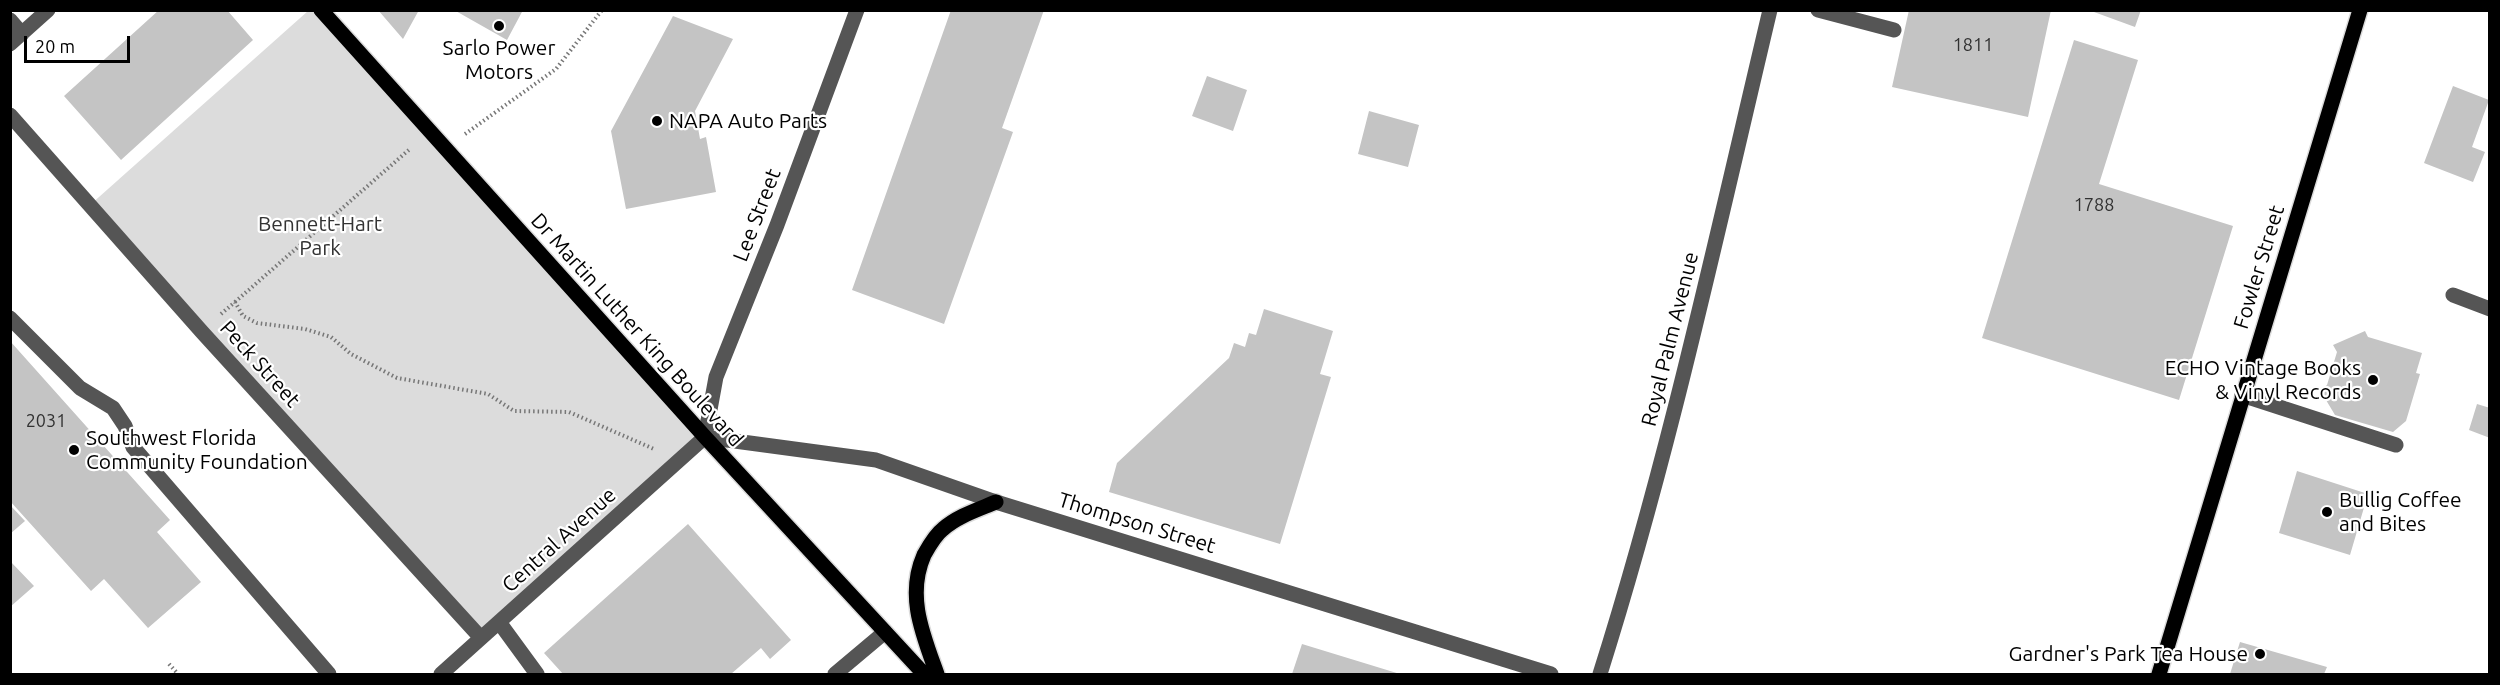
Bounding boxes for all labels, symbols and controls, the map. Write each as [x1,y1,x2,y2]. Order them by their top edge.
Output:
marker: Sarlo Power Motors [492,19,506,33]
scale bar [27,24,134,62]
house number: 1811 [1953,34,1993,56]
place label: Sarlo Power Motors [443,35,555,85]
text: 20 m [35,36,75,56]
place label: NAPA Auto Parts [669,108,827,134]
marker: NAPA Auto Parts [650,114,664,128]
street label: Lee Street [728,165,786,265]
house number: 1788 [2074,194,2114,216]
street label: Fowler Street [2228,202,2290,332]
street label: Dr Martin Luther King Boulevard [526,208,748,452]
park label: Bennett-Hart Park [258,211,382,261]
street label: Royal Palm Avenue [1636,249,1704,429]
street label: Peck Street [215,316,305,412]
place label: ECHO Vintage Books & Vinyl Records [2165,355,2361,405]
marker: ECHO Vintage Books & Vinyl Records [2366,373,2380,387]
house number: 2031 [26,410,66,432]
place label: Southwest Florida Community Foundation [86,425,308,475]
marker: Southwest Florida Community Foundation [67,443,81,457]
street label: Central Avenue [497,482,621,598]
street label: Thompson Street [1055,487,1219,559]
place label: Bullig Coffee and Bites [2339,487,2462,537]
marker: Bullig Coffee and Bites [2320,505,2334,519]
place label: Gardner's Park Tea House [2009,641,2248,667]
marker: Gardner's Park Tea House [2253,647,2267,661]

